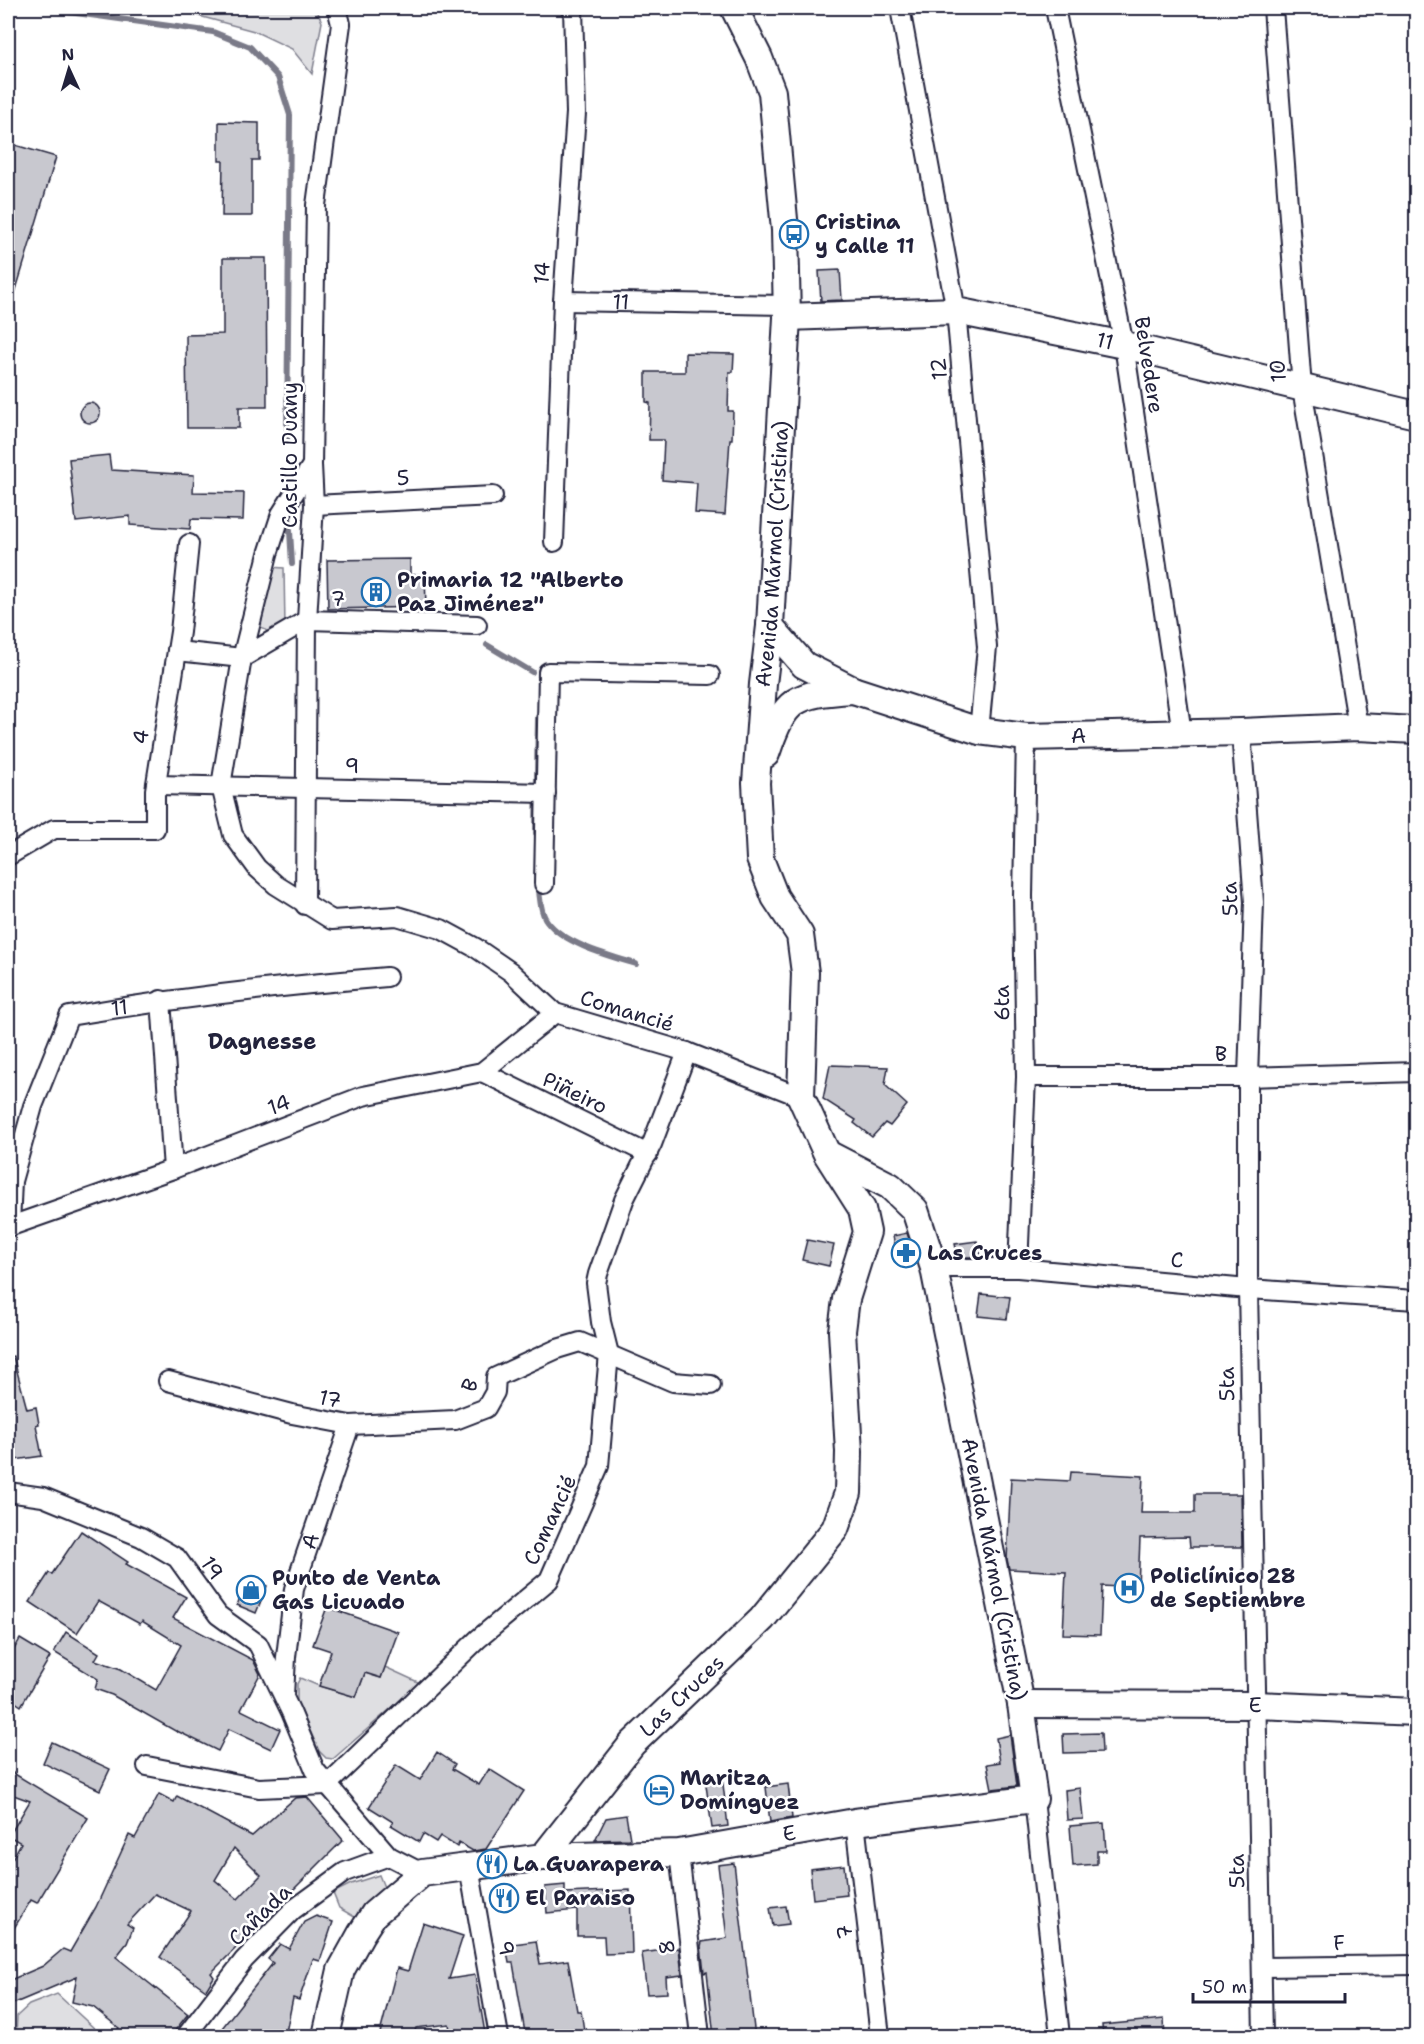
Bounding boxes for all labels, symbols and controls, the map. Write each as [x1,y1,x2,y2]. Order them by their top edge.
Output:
north arrow [39,39,99,99]
text: N [61,44,75,65]
place label: Cristina y Calle 11 [815,208,915,260]
bus stop icon: Cristina y Calle 11 [778,218,810,250]
street label: 14 [527,261,557,285]
street label: 11 [612,288,630,316]
street label: Belvedere [1128,315,1170,415]
street label: 11 [1094,326,1116,357]
street label: 12 [924,357,954,381]
street label: 10 [1263,358,1293,384]
street label: Castillo Duany [276,382,304,528]
street label: Avenida Mármol (Cristina) [749,420,795,689]
street label: 5 [396,464,410,492]
place label: Primaria 12 "Alberto Paz Jiménez" [397,566,624,618]
building icon: Primaria 12 "Alberto Paz Jiménez" [360,576,392,608]
street label: 7 [330,585,346,613]
street label: A [1070,722,1086,750]
street label: 4 [126,728,156,746]
street label: 9 [344,752,360,780]
street label: 5ta [1215,881,1245,917]
street label: Comancié [577,984,677,1038]
street label: 6ta [988,985,1016,1021]
street label: 11 [109,993,130,1023]
district label: Dagnesse [208,1027,316,1056]
street label: B [1215,1040,1227,1068]
street label: Piñeiro [538,1065,612,1121]
street label: 14 [263,1088,295,1122]
pharmacy icon: Las Cruces [890,1237,922,1269]
place label: Las Cruces [927,1239,1042,1267]
street label: C [1169,1245,1185,1275]
street label: 5ta [1213,1366,1241,1402]
street label: B [455,1375,485,1395]
street label: 17 [316,1383,344,1415]
street label: Avenida Mármol (Cristina) [955,1435,1033,1703]
street label: Comancié [517,1470,583,1570]
street label: A [295,1529,326,1553]
street label: 19 [194,1551,230,1585]
place label: Policlínico 28 de Septiembre [1150,1562,1306,1614]
place label: Punto de Venta Gas Licuado [272,1564,441,1616]
hospital icon: Policlínico 28 de Septiembre [1113,1572,1145,1604]
shop icon: Punto de Venta Gas Licuado [235,1574,267,1606]
street label: Las Cruces [633,1649,730,1743]
street label: E [1248,1691,1262,1719]
place label: Maritza Domínguez [680,1764,800,1816]
hotel icon: Maritza Domínguez [643,1774,675,1806]
street label: E [780,1819,798,1848]
restaurant icon: La Guarapera [476,1848,508,1880]
place label: La Guarapera [513,1850,665,1878]
street label: 5ta [1223,1853,1251,1889]
street label: Cañada [222,1878,298,1952]
restaurant icon: El Paraiso [488,1882,520,1914]
place label: El Paraiso [525,1884,635,1912]
street label: 7 [830,1923,860,1941]
street label: F [1333,1929,1345,1957]
street label: 9 [491,1938,521,1958]
street label: 8 [652,1938,682,1956]
scale bar [1193,1966,1344,2004]
text: 50 m [1202,1975,1247,1999]

